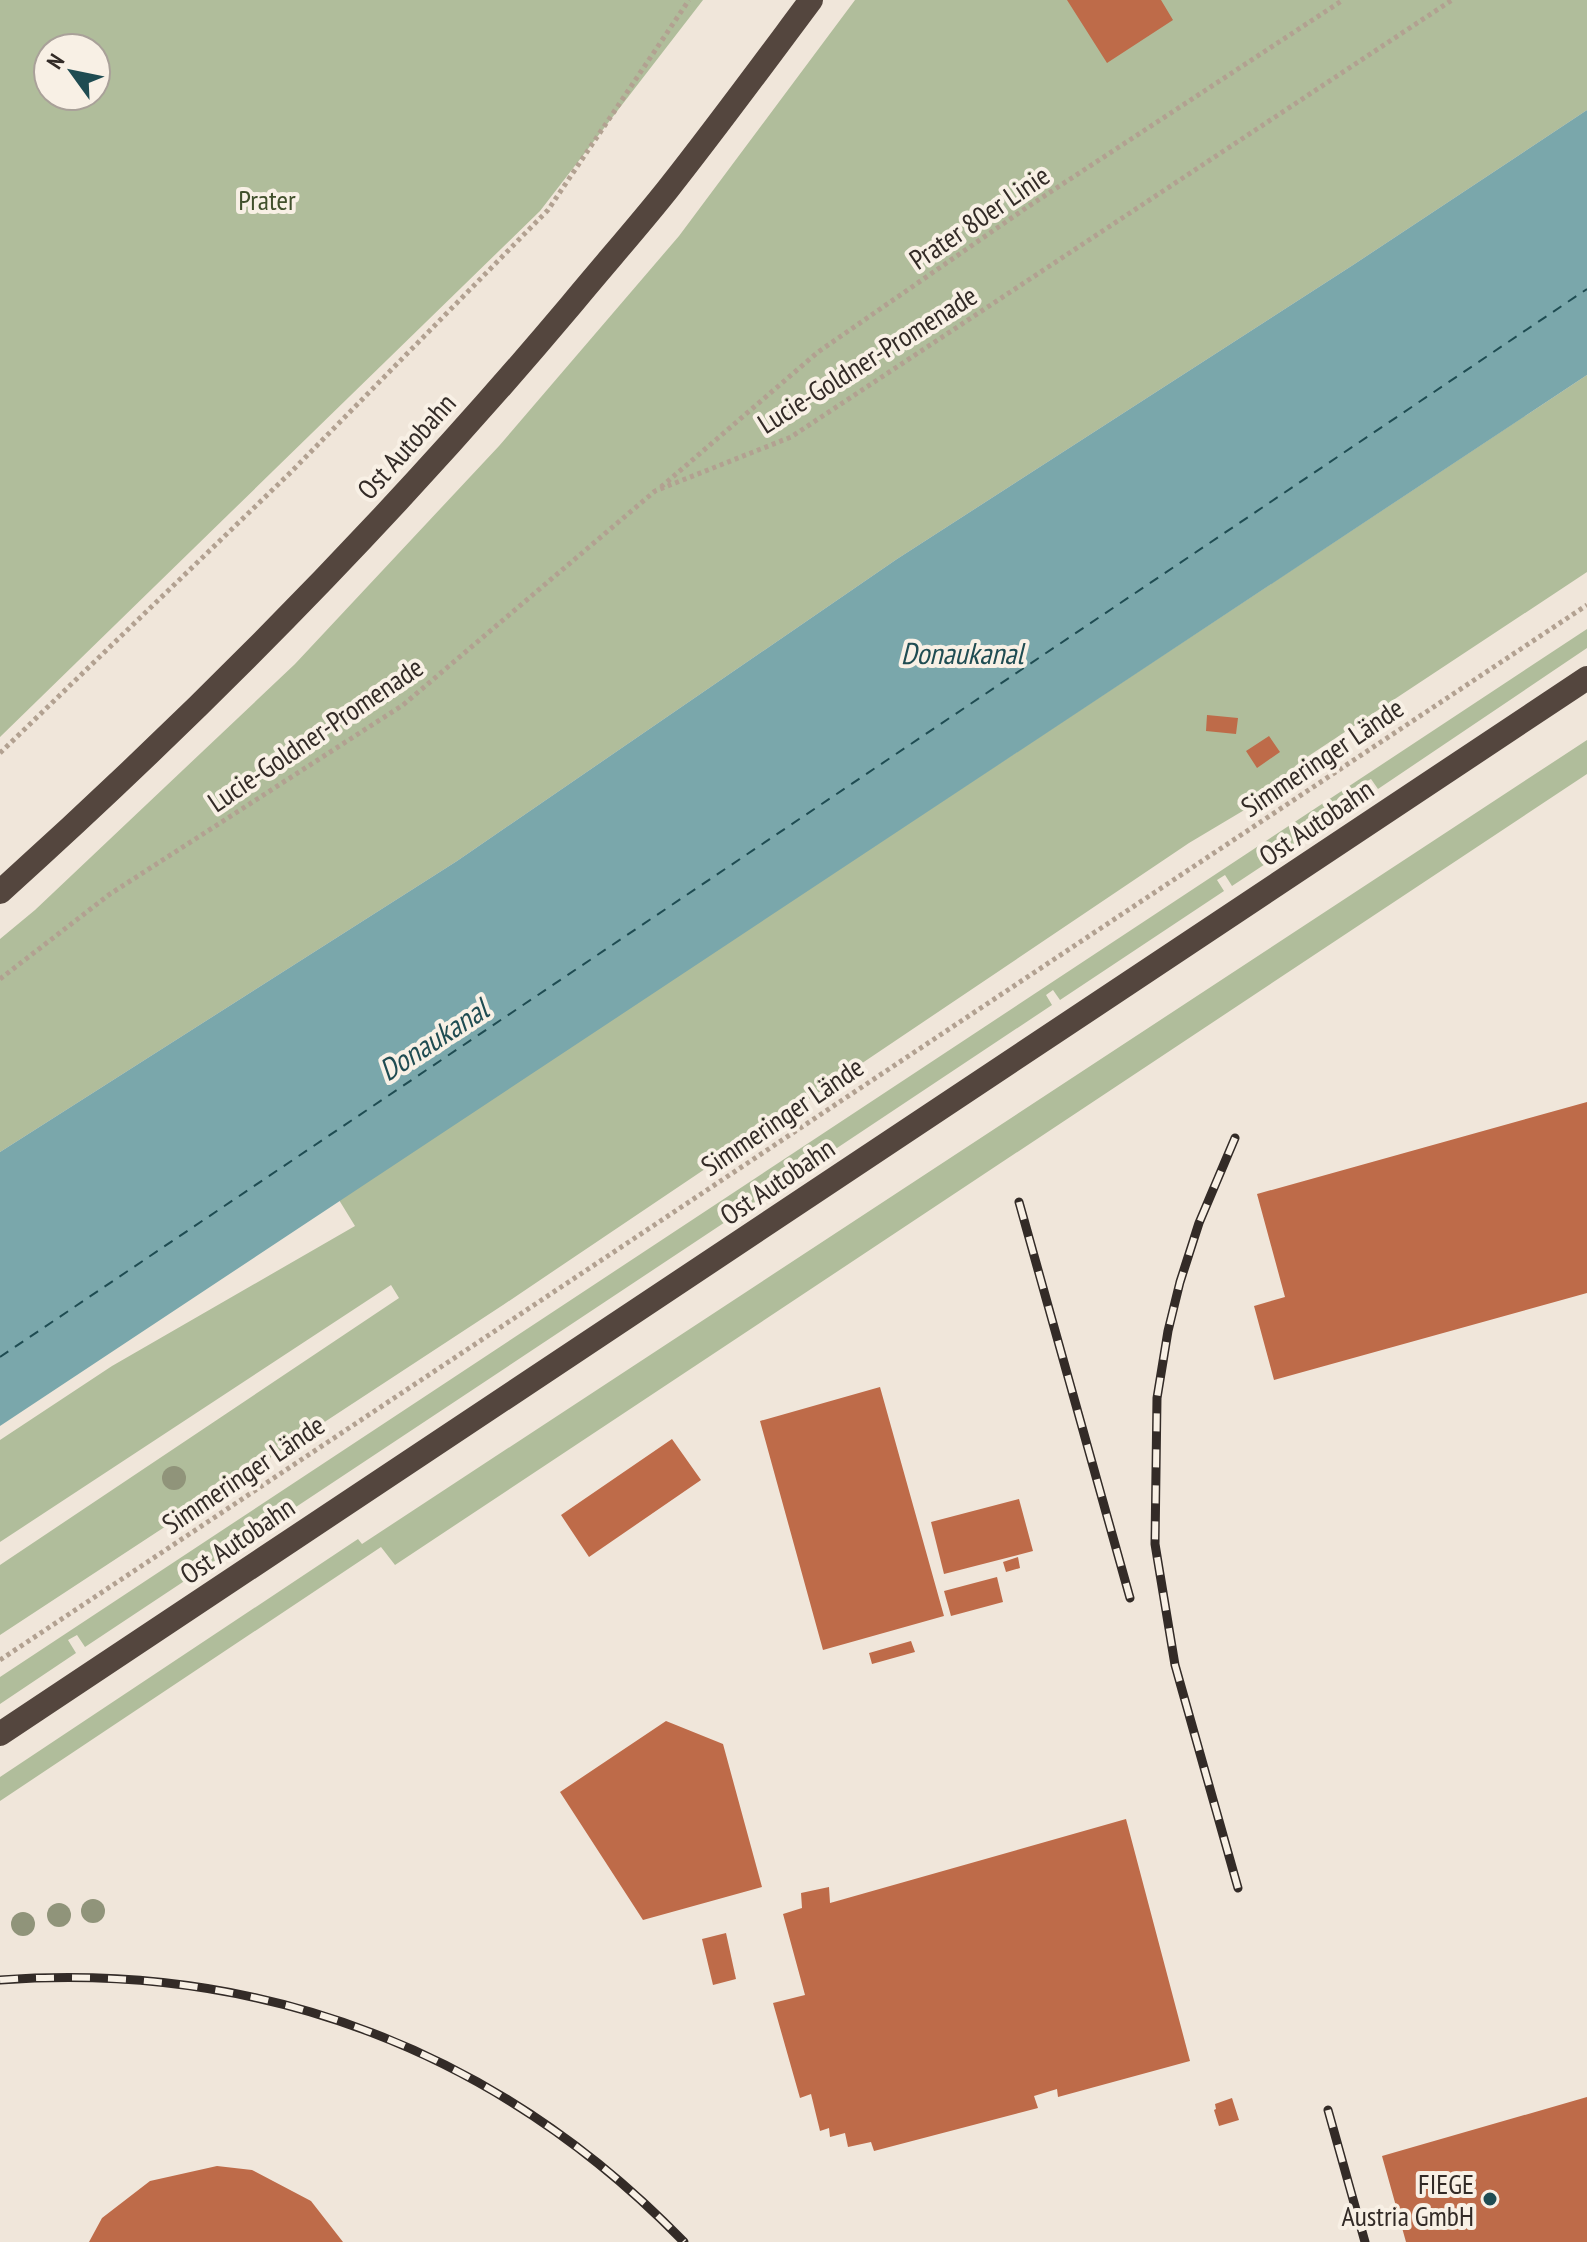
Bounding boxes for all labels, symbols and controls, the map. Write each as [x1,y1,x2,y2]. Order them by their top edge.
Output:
north arrow [32,32,112,112]
text: N [40,48,70,74]
street label: Prater 80er Linie [902,157,1056,277]
park label: Prater [238,181,296,218]
street label: Lucie-Goldner-Promenade [750,277,984,441]
street label: Ost Autobahn [349,385,463,507]
water label: Donaukanal [901,633,1026,672]
street label: Lucie-Goldner-Promenade [200,648,430,820]
street label: Simmeringer Lände [1234,689,1410,825]
street label: Ost Autobahn [1251,770,1381,874]
water label: Donaukanal [371,988,498,1089]
street label: Simmeringer Lände [694,1048,870,1184]
street label: Ost Autobahn [712,1129,842,1233]
street label: Simmeringer Lände [155,1406,331,1542]
street label: Ost Autobahn [172,1488,302,1592]
place label: FIEGE Austria GmbH [1341,2165,1474,2234]
marker: FIEGE Austria GmbH [1481,2190,1499,2208]

